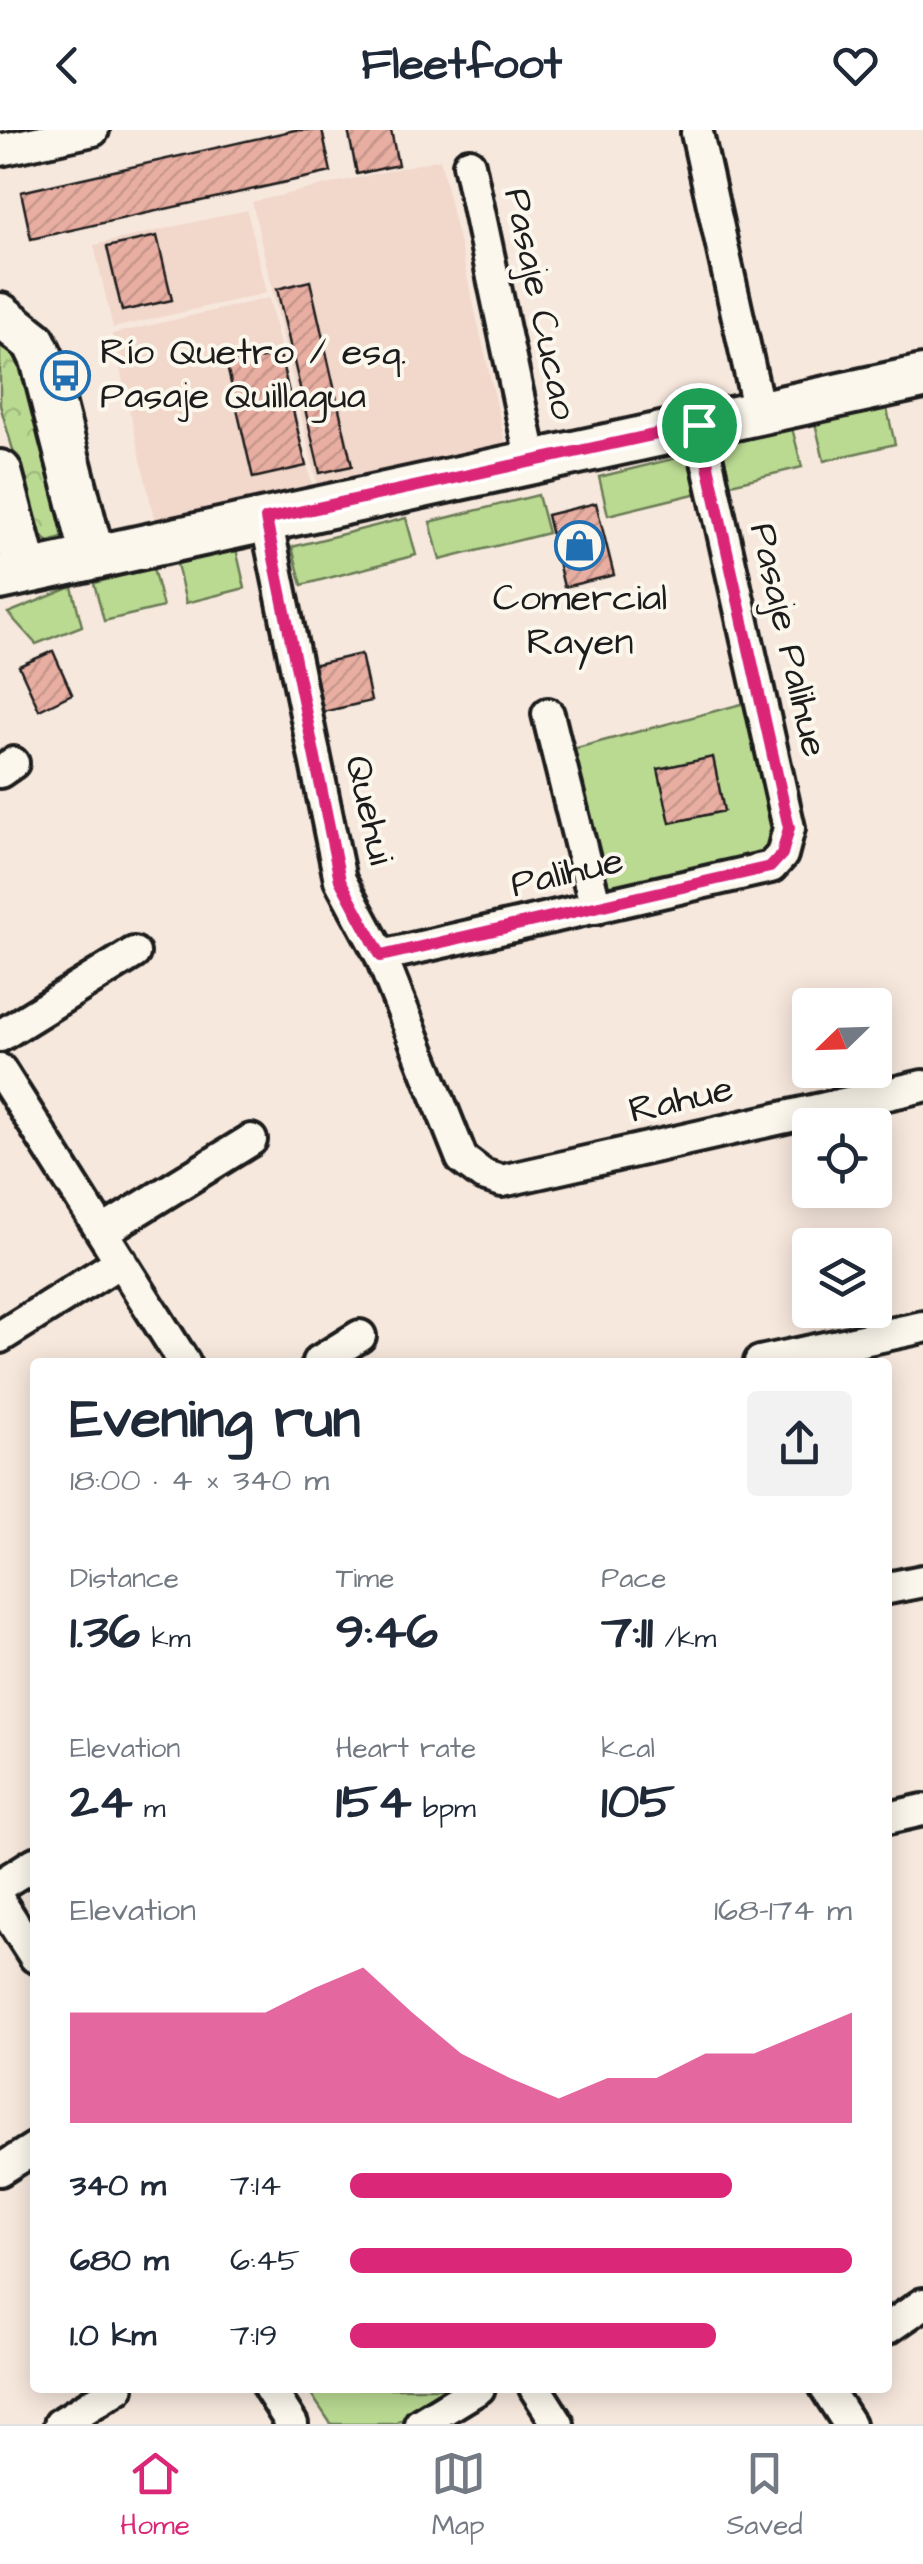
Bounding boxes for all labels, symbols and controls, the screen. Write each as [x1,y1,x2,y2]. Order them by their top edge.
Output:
text: Fleetfoot [361,34,562,96]
icon: back [40,38,95,93]
icon: heart [828,38,883,93]
street label: Pasaje Cucao [490,183,590,425]
place label: Río Quetro / esq. Pasaje Quillagua [100,327,406,423]
bus stop icon: Río Quetro / esq. Pasaje Quillagua [39,349,91,401]
pin [657,383,742,468]
icon: arrive [672,398,727,453]
street label: Pasaje Palihue [736,518,840,762]
shop icon: Comercial Rayen [554,519,606,571]
place label: Comercial Rayen [493,573,667,670]
street label: Quehui [331,750,407,870]
street label: Palihue [506,835,628,911]
north arrow [792,988,892,1088]
map controls [792,988,892,1328]
street label: Rahue [624,1063,738,1137]
button: locate [792,1108,892,1208]
button: layers [792,1228,892,1328]
text: Evening run [70,1382,360,1458]
button: share [747,1391,852,1496]
text: 18:00 · 4 × 340 m [70,1458,329,1503]
text: Distance [70,1559,179,1598]
text: Time [336,1559,394,1598]
text: Pace [601,1559,666,1598]
text: 1.36 [70,1598,140,1667]
text: 9:46 [336,1598,438,1667]
text: 7:11 [601,1598,653,1667]
text: km [140,1619,190,1658]
text: /km [653,1619,716,1658]
text: Elevation [70,1729,180,1768]
text: Heart rate [336,1729,476,1768]
text: kcal [601,1729,655,1768]
text: 24 [70,1768,133,1837]
text: 154 [336,1768,412,1837]
text: 105 [601,1768,675,1837]
text: m [133,1789,166,1828]
text: bpm [412,1789,476,1828]
text: Elevation [70,1888,196,1933]
text: 168–174 m [714,1888,852,1933]
text: 340 m [70,2163,166,2208]
text: 7:14 [230,2163,281,2208]
text: 680 m [70,2238,169,2283]
text: 6:45 [230,2238,300,2283]
text: 1.0 km [70,2313,156,2358]
text: 7:19 [230,2313,277,2358]
tab: Home [120,2446,190,2545]
tab: Map [431,2446,486,2545]
tab: Saved [726,2446,803,2545]

